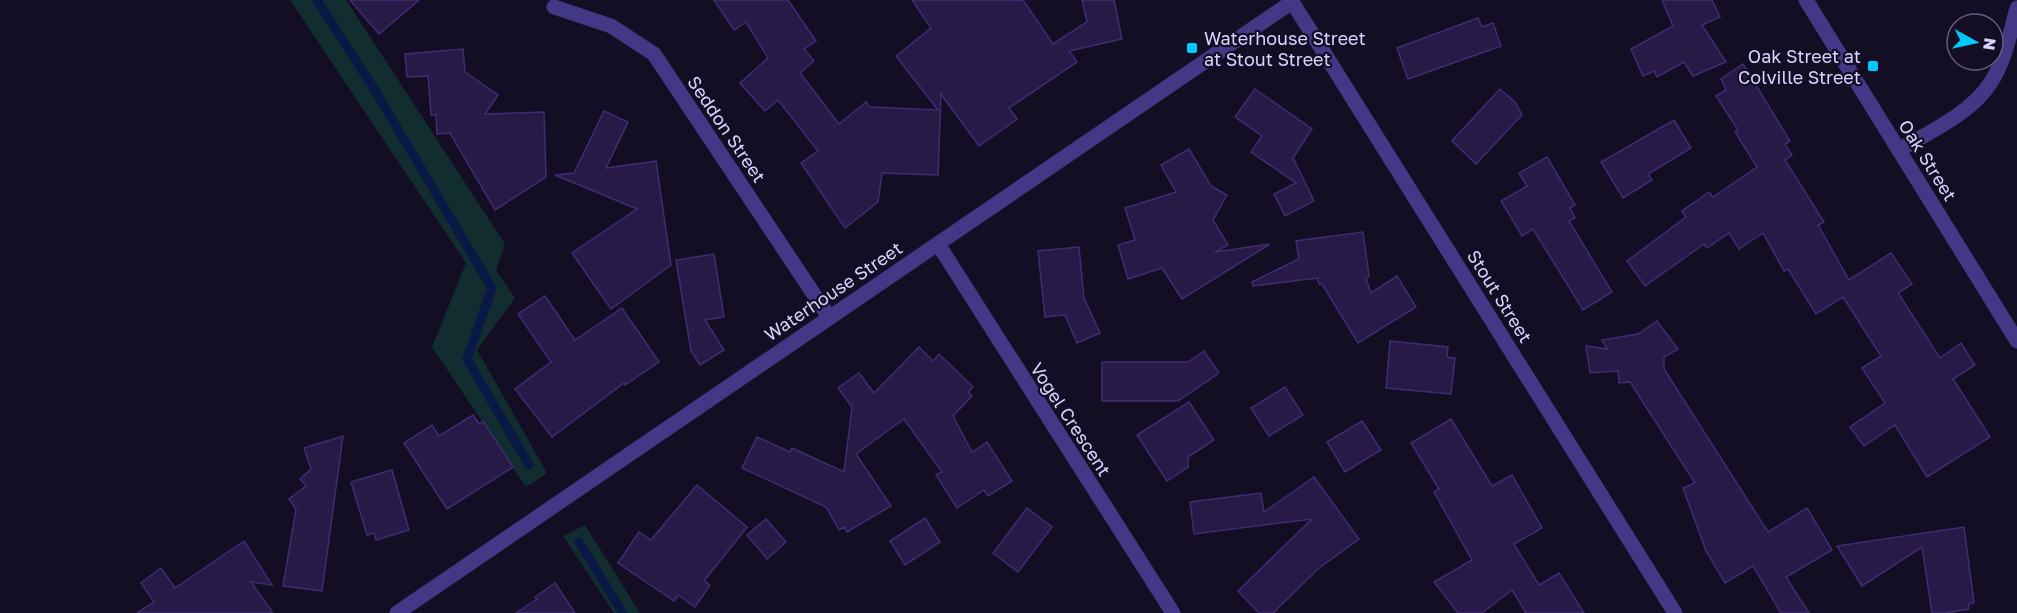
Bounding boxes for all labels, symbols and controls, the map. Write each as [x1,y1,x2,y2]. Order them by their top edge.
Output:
north arrow [1945,12,2005,72]
place label: Waterhouse Street at Stout Street [1204,27,1366,70]
text: N [1979,37,2001,52]
marker: Waterhouse Street at Stout Street [1185,41,1199,55]
place label: Oak Street at Colville Street [1738,45,1861,88]
marker: Oak Street at Colville Street [1866,59,1880,73]
street label: Seddon Street [683,72,771,186]
street label: Oak Street [1894,115,1962,205]
street label: Waterhouse Street [760,237,906,345]
street label: Stout Street [1463,246,1537,346]
street label: Vogel Crescent [1026,358,1116,480]

